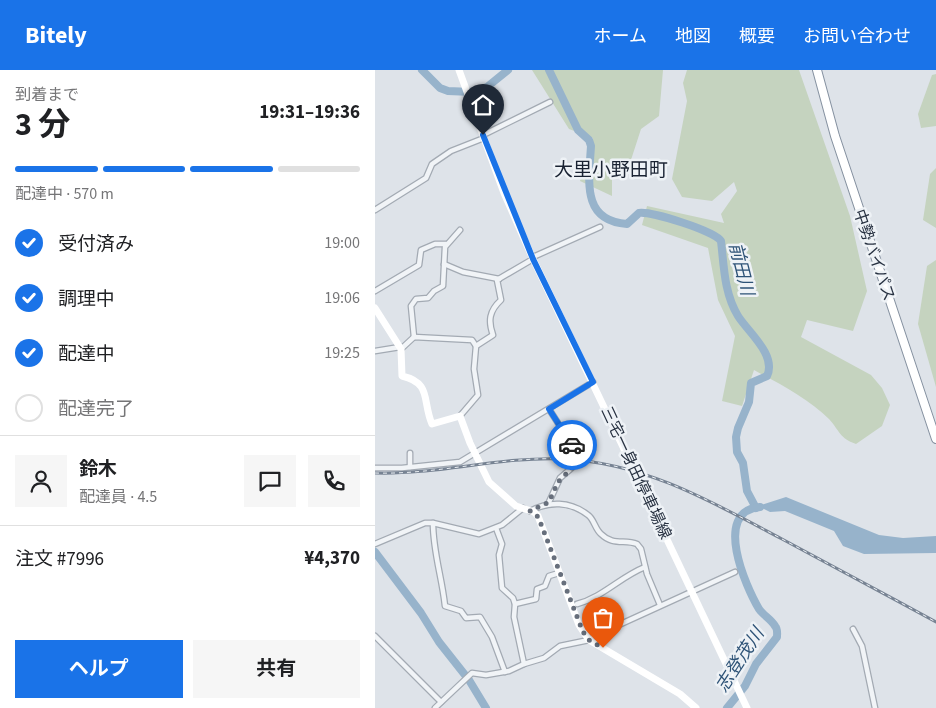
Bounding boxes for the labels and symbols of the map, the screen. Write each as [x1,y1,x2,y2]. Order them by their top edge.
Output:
pin [462,84,504,135]
district label: 大里小野田町 [554,157,668,184]
street label: 中勢バイパス [848,206,900,304]
water label: 前田川 [722,240,760,300]
street label: 三宅一身田停車場線 [596,403,676,543]
courier [547,420,597,470]
pin [582,597,624,648]
water label: 志登茂川 [710,621,771,697]

